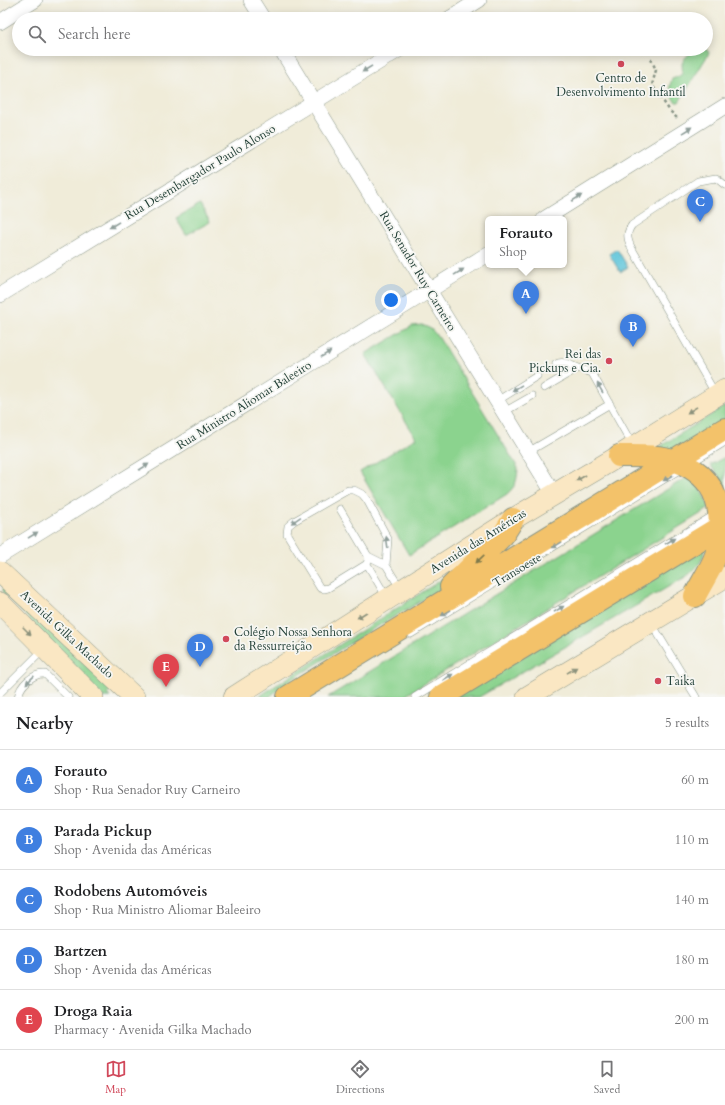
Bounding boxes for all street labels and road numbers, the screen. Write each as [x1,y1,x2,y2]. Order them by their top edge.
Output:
street label: Rua Desembargador Paulo Alonso [122,120,279,224]
street label: Rua Senador Ruy Carneiro [376,208,460,334]
street label: Rua Ministro Aliomar Baleeiro [174,357,315,453]
street label: Avenida das Américas [427,505,529,577]
street label: Transoeste [490,549,544,591]
street label: Avenida Gilka Machado [17,586,118,682]

